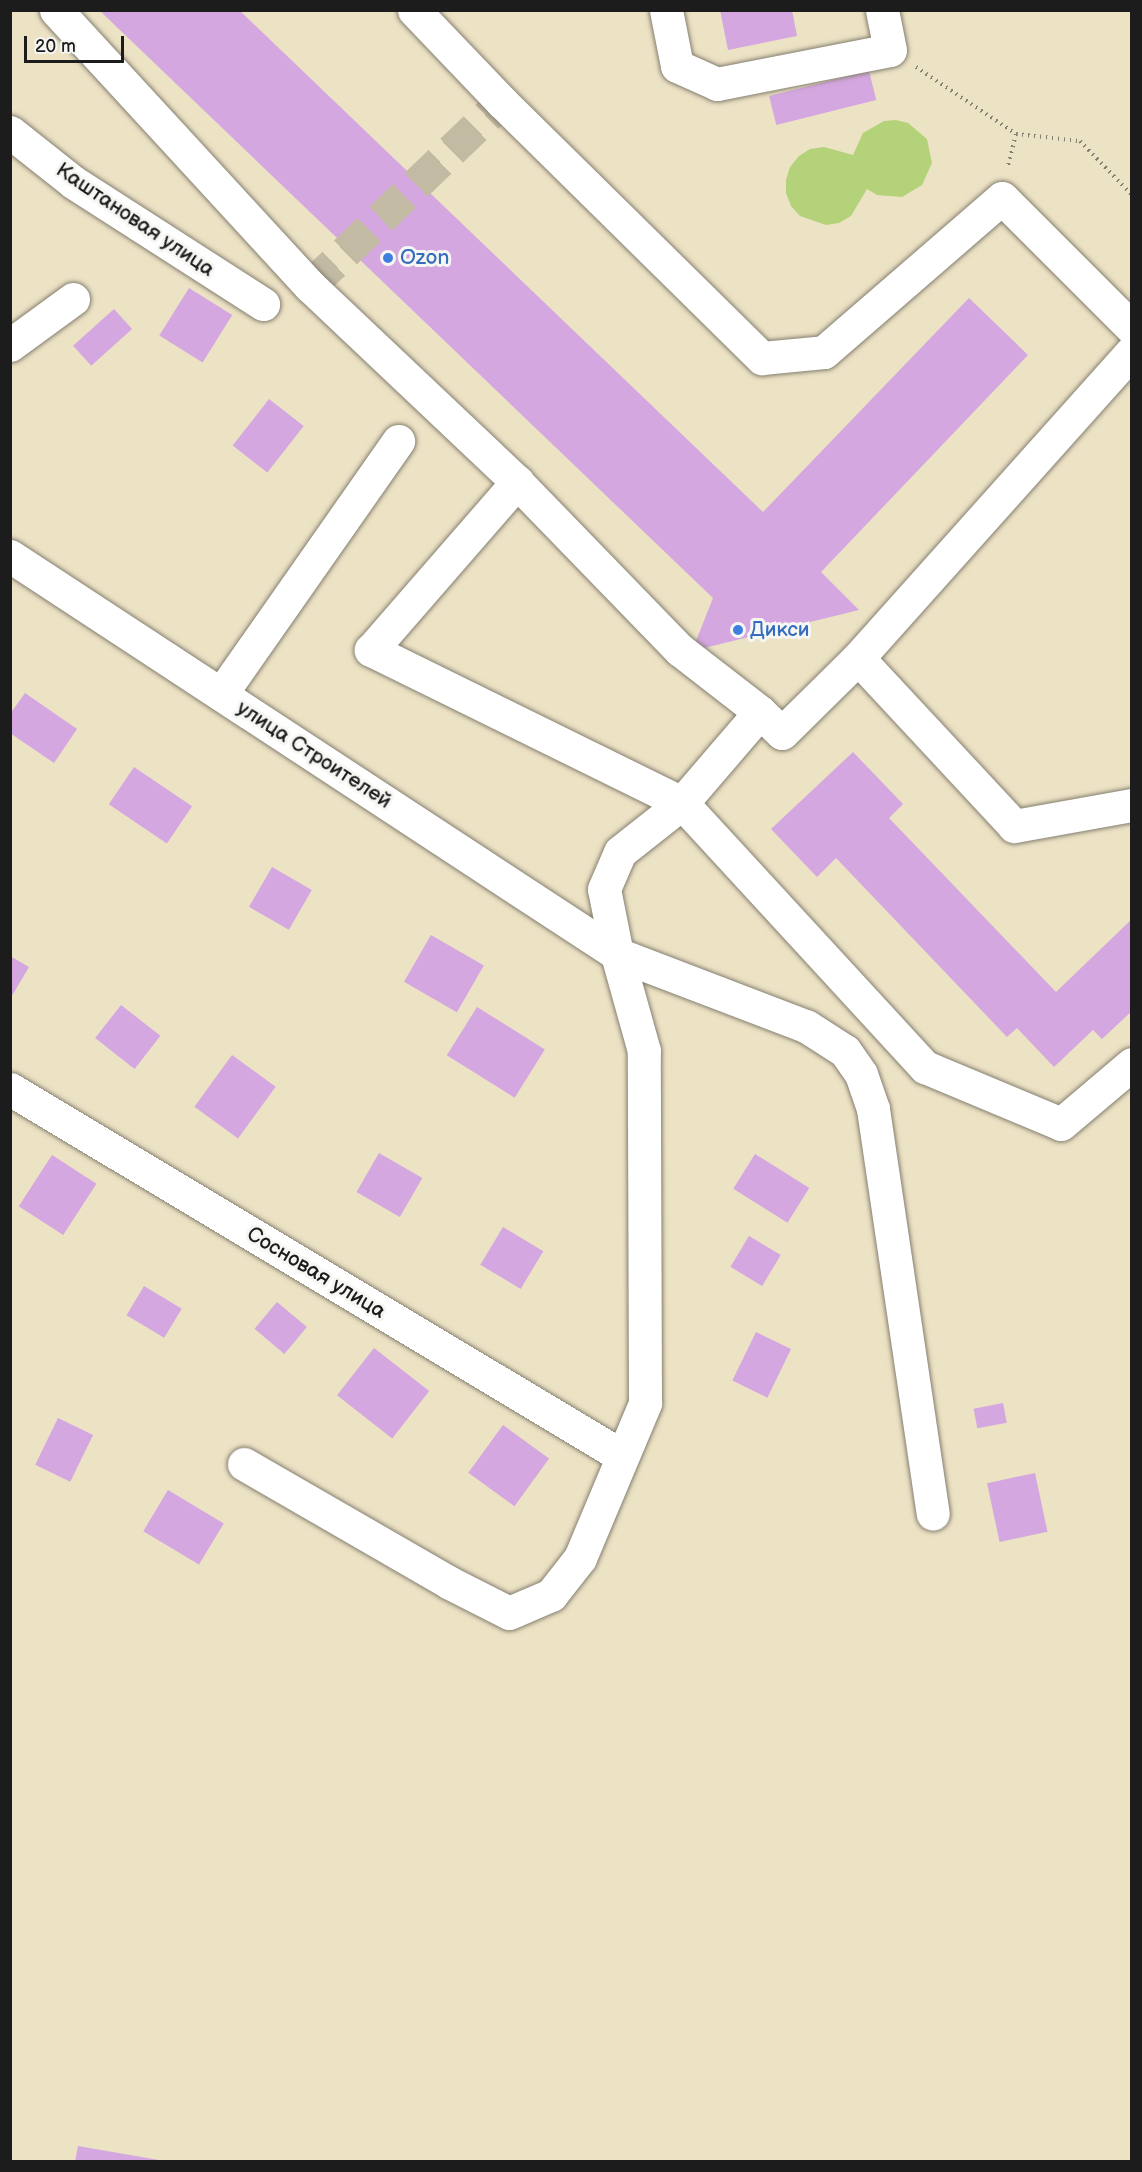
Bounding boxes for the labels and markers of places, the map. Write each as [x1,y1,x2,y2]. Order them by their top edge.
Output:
place label: Ozon [400,245,449,271]
marker: Ozon [381,251,395,265]
place label: Дикси [750,617,809,643]
marker: Дикси [731,623,745,637]

